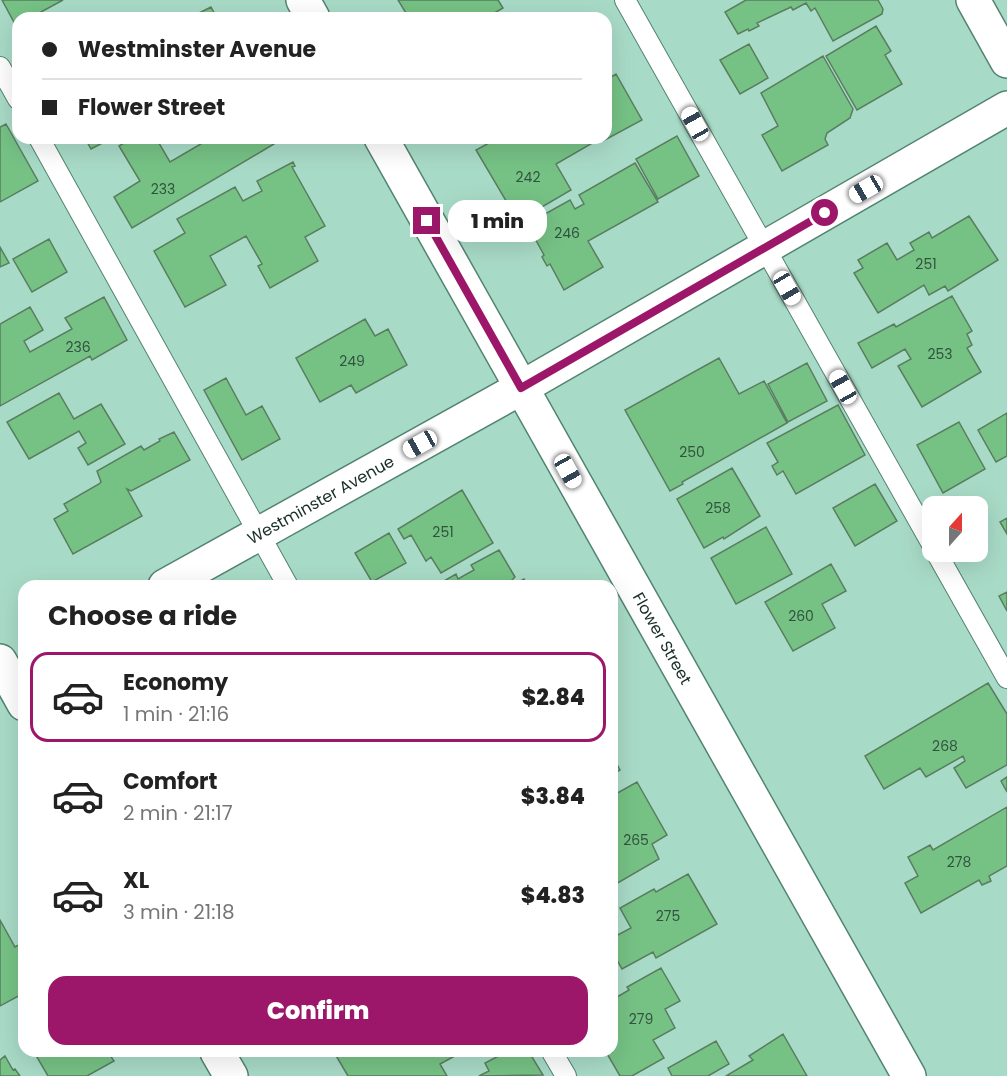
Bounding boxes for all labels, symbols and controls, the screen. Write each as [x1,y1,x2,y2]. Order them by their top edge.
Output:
text: Westminster Avenue [78,34,316,65]
text: Flower Street [78,92,225,123]
car [678,104,712,144]
house number: 242 [516,167,540,187]
car [846,172,886,206]
house number: 233 [151,179,175,199]
route start [811,199,838,226]
callout: 1 min [448,200,547,242]
route end [413,207,440,234]
text: 1 min [471,207,524,235]
house number: 246 [554,223,580,243]
house number: 251 [915,254,937,274]
car [770,268,804,308]
house number: 236 [65,337,91,357]
house number: 253 [927,344,953,364]
house number: 249 [339,351,365,371]
car [826,367,860,407]
car [400,427,440,461]
house number: 250 [679,442,705,462]
street label: Westminster Avenue [243,450,399,550]
car [551,451,585,491]
north arrow [922,496,988,562]
map controls [922,496,988,562]
house number: 258 [705,498,731,518]
house number: 251 [432,522,454,542]
street label: Flower Street [627,588,697,689]
text: Choose a ride [48,597,237,634]
house number: 260 [788,606,814,626]
text: Economy [123,667,228,698]
icon: car [51,670,105,724]
text: $2.84 [522,682,585,713]
text: 1 min · 21:16 [123,700,229,728]
house number: 268 [932,736,958,756]
text: Comfort [123,766,217,797]
icon: car [51,769,105,823]
text: $3.84 [521,781,585,812]
text: 2 min · 21:17 [123,799,233,827]
house number: 265 [623,830,649,850]
house number: 278 [947,852,971,872]
text: XL [123,865,149,896]
icon: car [51,868,105,922]
text: $4.83 [521,880,585,911]
text: 3 min · 21:18 [123,898,235,926]
house number: 275 [656,906,680,926]
button: Confirm [48,976,588,1045]
house number: 279 [629,1009,653,1029]

